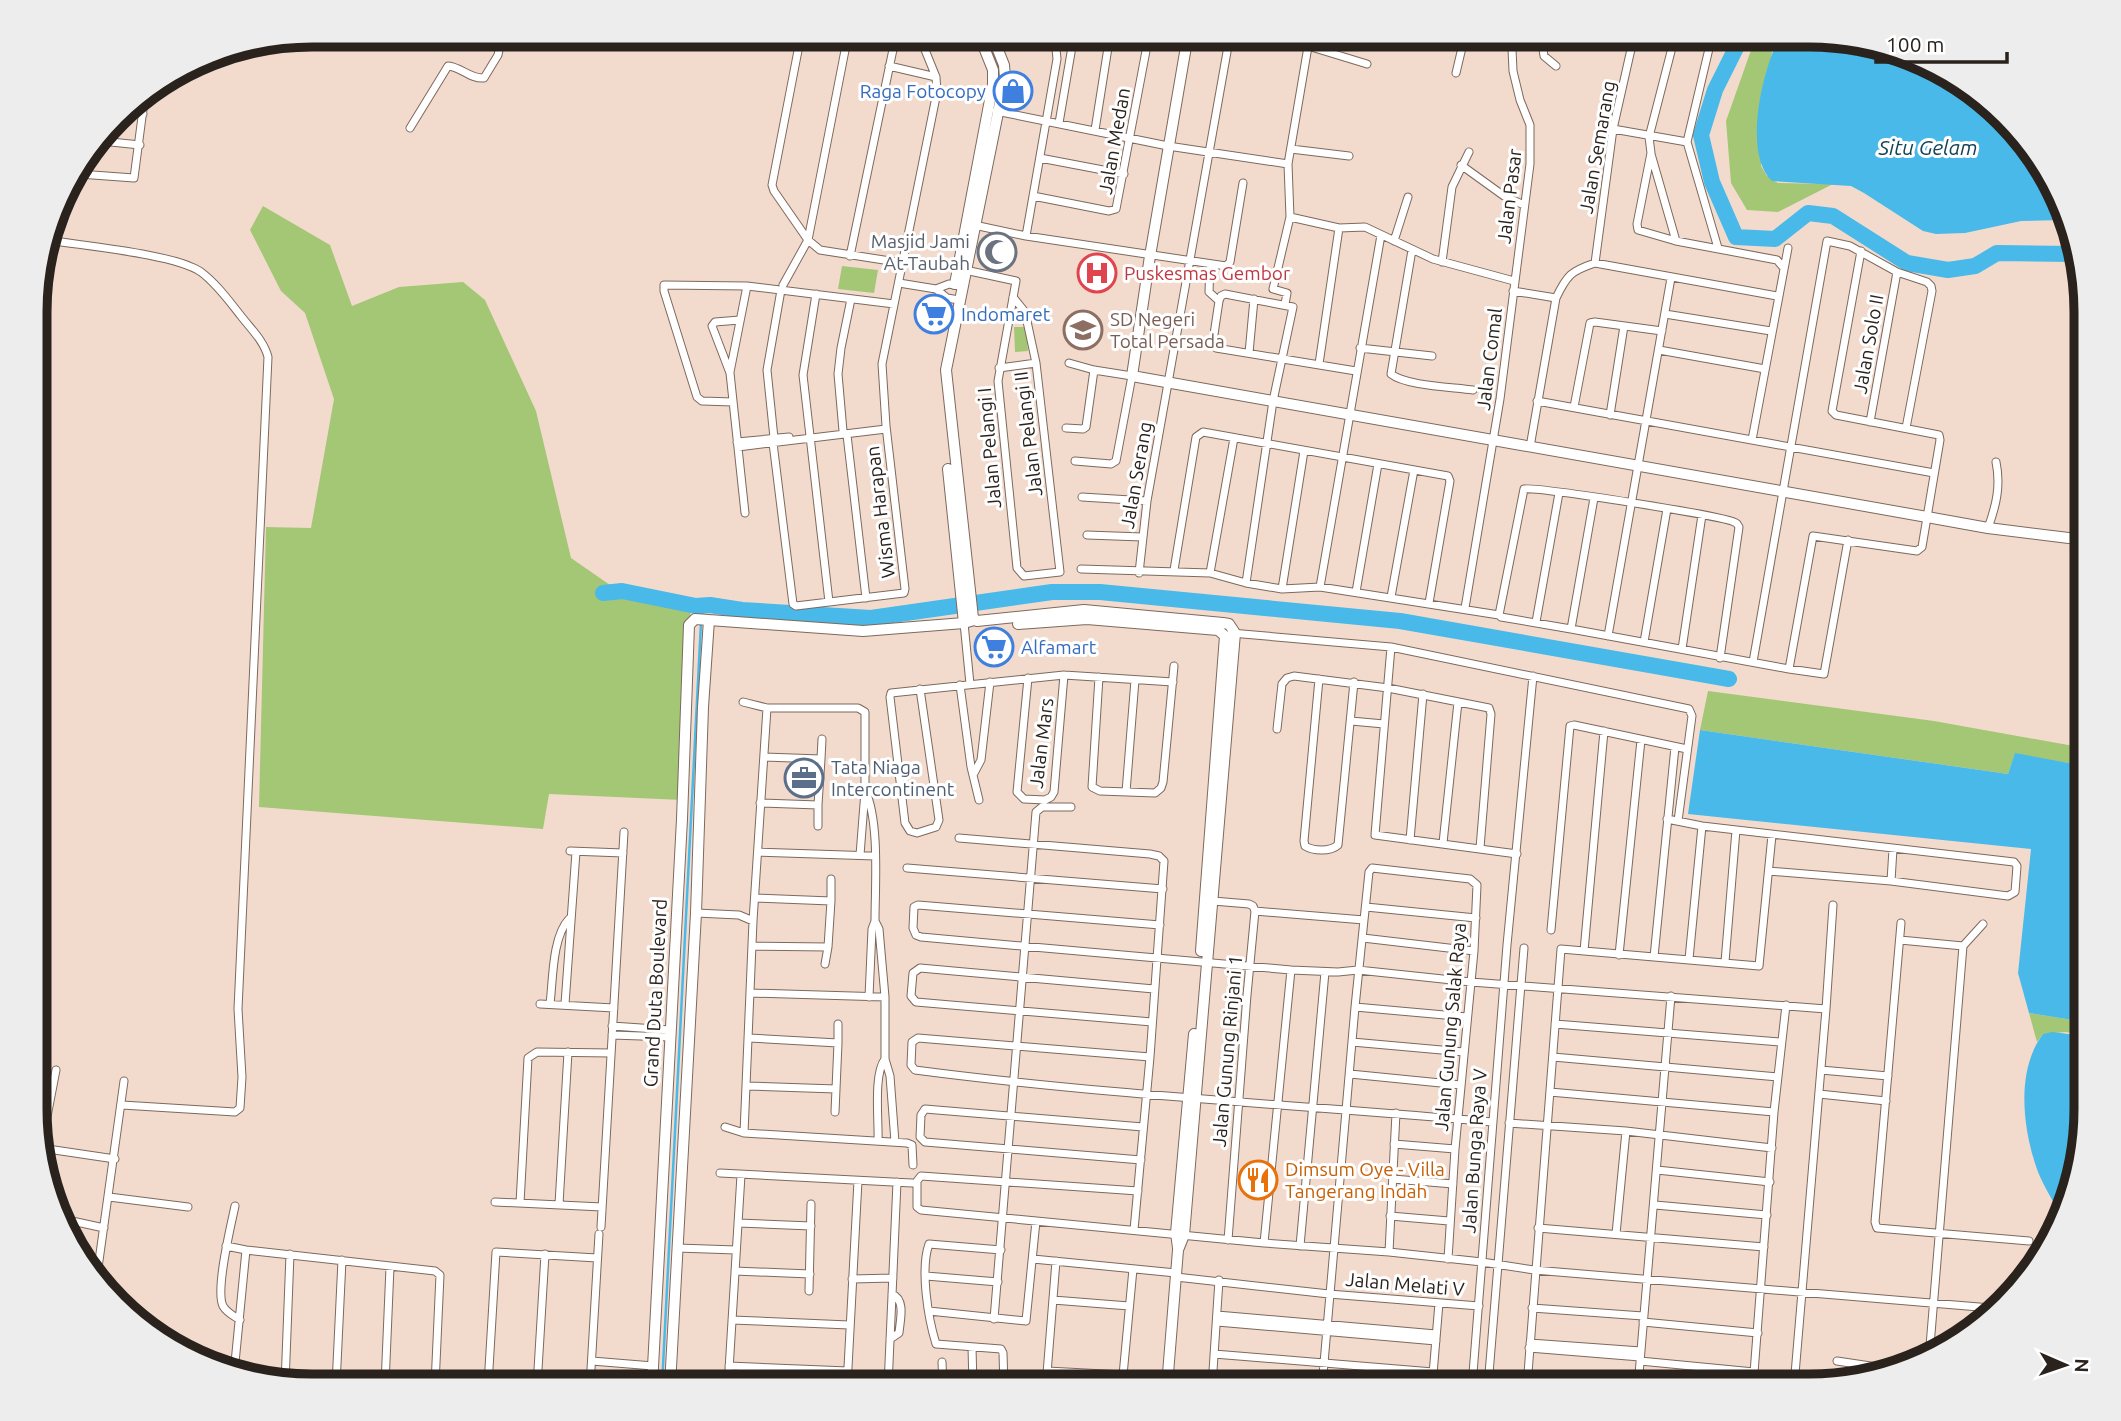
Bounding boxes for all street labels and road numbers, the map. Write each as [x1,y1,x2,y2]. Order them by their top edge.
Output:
street label: Jalan Semarang [1574,79,1620,215]
street label: Jalan Medan [1094,86,1134,196]
street label: Jalan Pasar [1492,147,1526,245]
street label: Jalan Solo II [1848,293,1888,395]
street label: Jalan Comal [1472,307,1506,411]
street label: Jalan Pelangi II [1009,370,1047,498]
street label: Jalan Pelangi I [973,387,1005,509]
street label: Jalan Serang [1116,420,1156,530]
street label: Wisma Harapan [861,445,899,579]
street label: Jalan Mars [1025,697,1057,789]
street label: Grand Duta Boulevard [639,898,671,1088]
street label: Jalan Gunung Salak Raya [1430,922,1470,1132]
street label: Jalan Gunung Rinjani 1 [1208,954,1246,1148]
street label: Jalan Bunga Raya V [1457,1068,1491,1234]
street label: Jalan Melati V [1345,1268,1465,1300]

